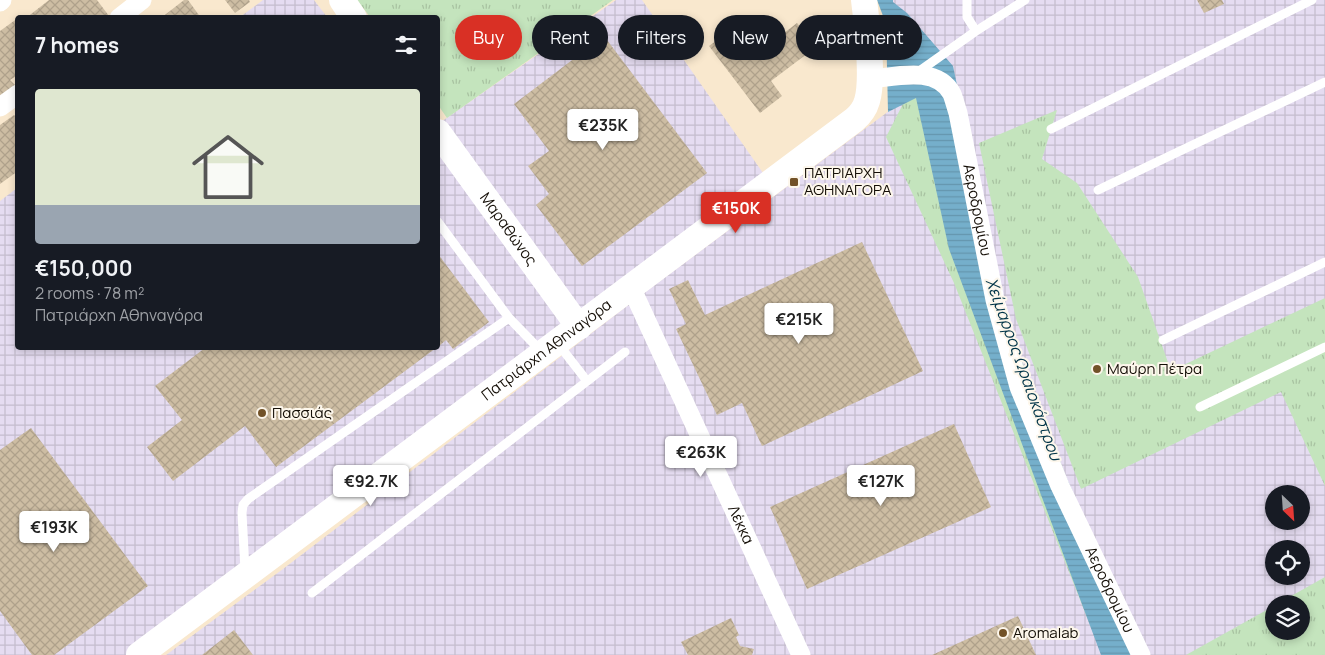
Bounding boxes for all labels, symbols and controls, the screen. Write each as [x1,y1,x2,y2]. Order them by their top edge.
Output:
chip: Buy [455,15,522,60]
chip: Rent [532,15,608,60]
chip: Filters [618,15,704,60]
chip: New [714,15,786,60]
chip: Apartment [796,15,922,60]
text: 7 homes [35,31,119,59]
icon: filters [392,31,420,59]
pin: €235K [568,108,638,151]
text: €235K [578,114,628,136]
icon: home [183,122,273,212]
place label: ΠΑΤΡΙΑΡΧΗ ΑΘΗΝΑΓΟΡΑ [804,162,892,200]
street label: Αεροδρομίου [958,162,997,258]
marker: ΠΑΤΡΙΑΡΧΗ ΑΘΗΝΑΓΟΡΑ [788,176,800,188]
street label: Μαραθώνος [475,188,542,270]
pin: €150K [701,192,771,234]
text: €150K [712,197,760,219]
text: €150,000 [35,254,132,282]
water label: Χείμαρρος Ωραιοκάστρου [981,275,1068,465]
text: 2 rooms · 78 m² [35,282,144,304]
street label: Πατριάρχη Αθηναγόρα [477,294,616,405]
pin: €215K [764,302,834,345]
text: Πατριάρχη Αθηναγόρα [35,304,203,326]
text: €215K [775,308,823,330]
place label: Μαύρη Πέτρα [1107,358,1202,379]
marker: Μαύρη Πέτρα [1091,363,1103,375]
place label: Πασσιάς [272,402,332,423]
marker: Πασσιάς [256,407,268,419]
pin: €263K [666,436,736,478]
text: €263K [676,441,726,463]
pin: €92.7K [330,464,412,507]
pin: €127K [846,464,916,507]
text: €92.7K [344,470,398,492]
text: €127K [858,470,904,492]
north arrow [1265,485,1310,530]
map controls [1265,485,1310,640]
street label: Λέκκα [723,502,759,547]
pin: €193K [19,510,89,553]
text: €193K [30,516,78,538]
button: locate [1265,540,1310,585]
street label: Αεροδρομίου [1081,543,1140,636]
button: layers [1265,595,1310,640]
place label: Aromalab [1013,622,1079,643]
marker: Aromalab [997,627,1009,639]

